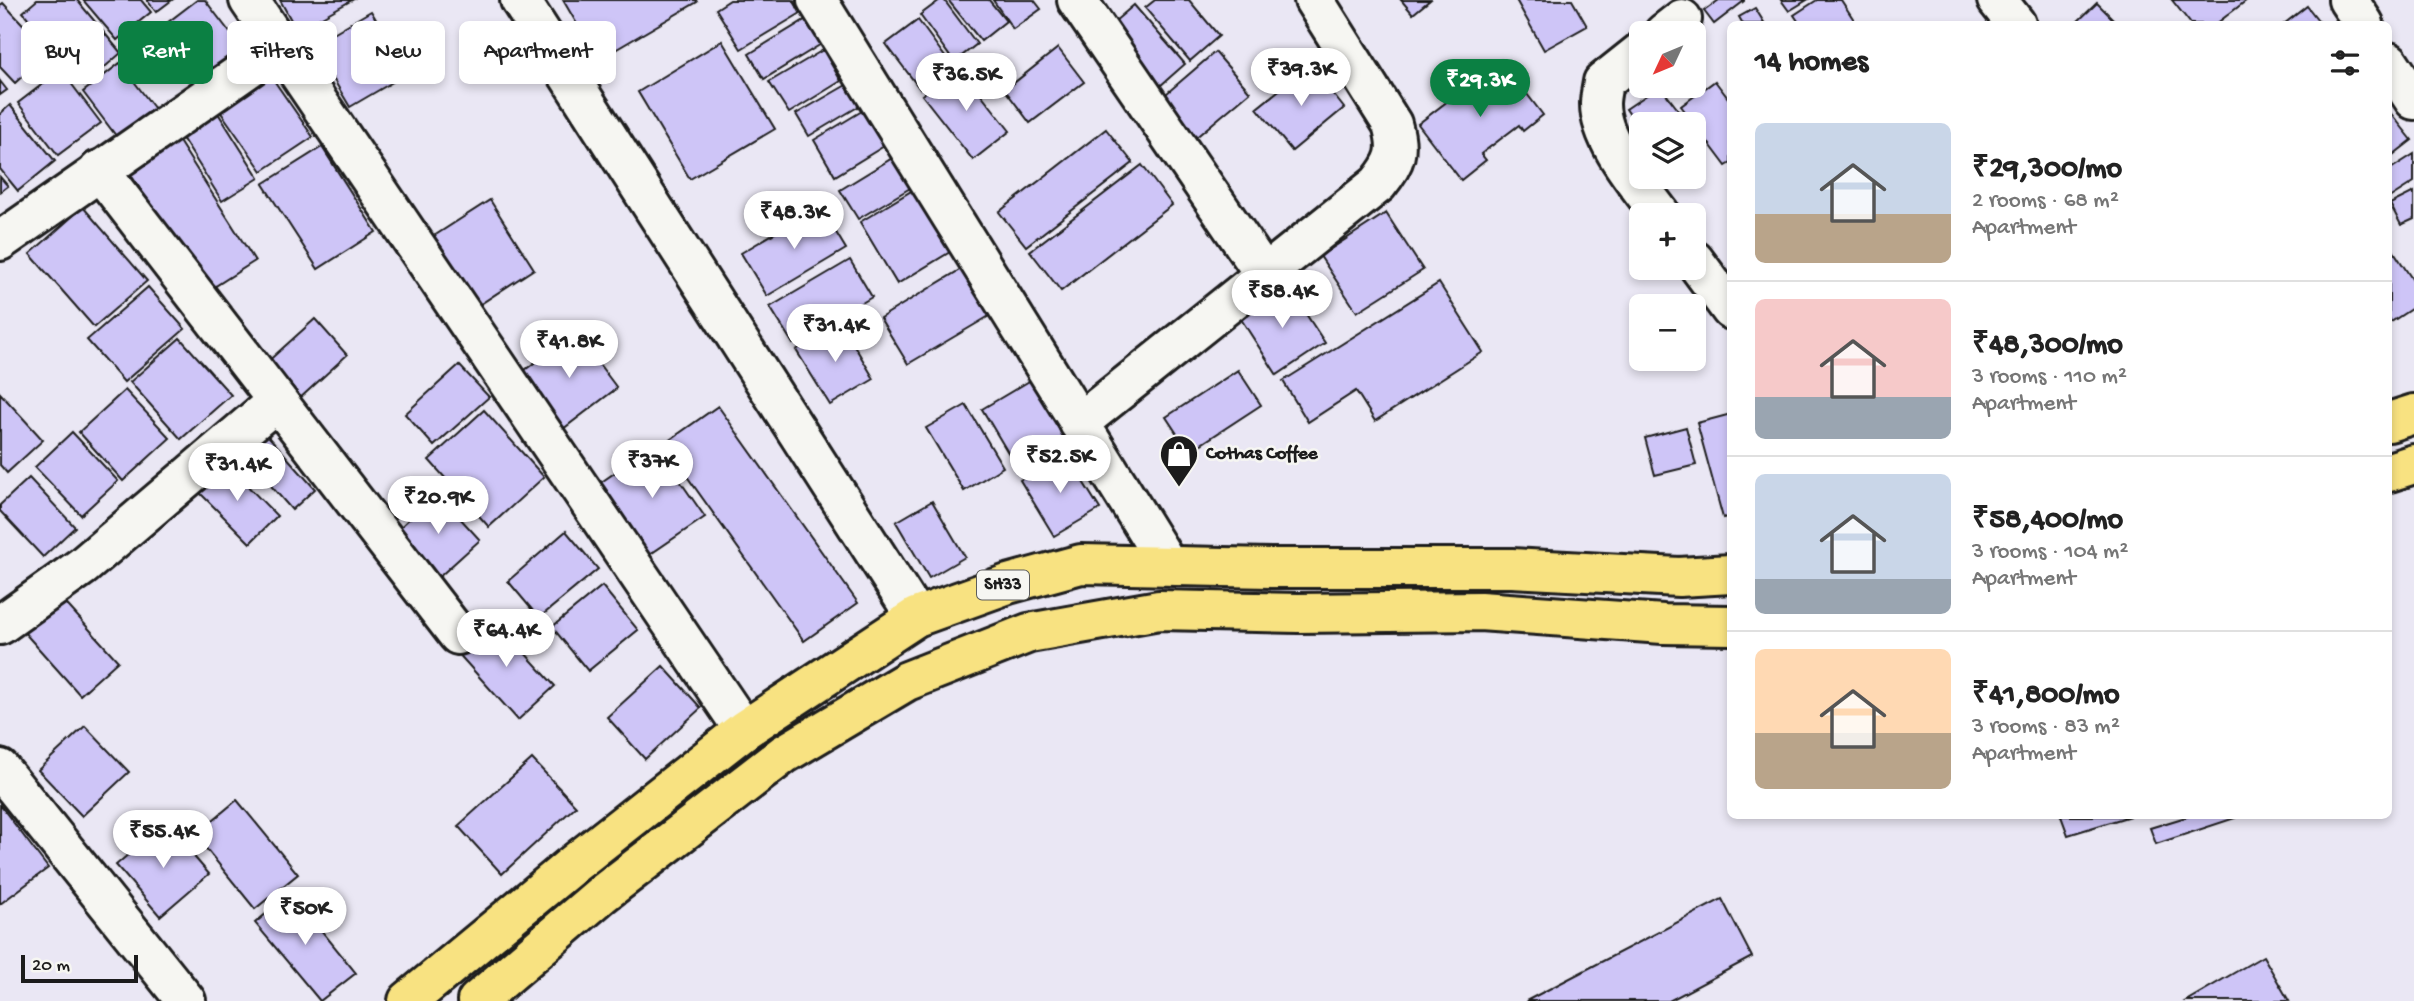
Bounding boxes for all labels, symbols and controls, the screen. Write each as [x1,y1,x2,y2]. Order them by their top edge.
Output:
chip: Buy [21,21,104,84]
chip: Rent [118,21,213,84]
chip: Filters [227,21,337,84]
chip: New [351,21,445,84]
chip: Apartment [459,21,616,84]
north arrow [1629,21,1706,98]
map controls [1629,21,1706,371]
icon: filters [2326,44,2364,82]
text: 14 homes [1755,46,1868,81]
pin: ₹39.3K [1244,48,1358,108]
pin: ₹36.5K [909,54,1023,113]
text: ₹39.3K [1267,57,1335,84]
pin: ₹29.3K [1423,60,1537,119]
text: ₹36.5K [932,62,1000,89]
text: ₹29.3K [1446,68,1514,95]
button: layers [1629,112,1706,189]
icon: home [1811,151,1895,235]
text: ₹29,300/mo [1972,153,2122,188]
text: 2 rooms · 68 m² [1972,188,2119,215]
pin: ₹48.3K [737,191,851,251]
text: ₹48.3K [760,200,828,227]
button: + [1629,203,1706,280]
text: Apartment [1972,215,2076,242]
pin: ₹58.4K [1225,270,1339,330]
text: ₹58.4K [1248,279,1316,306]
button: − [1629,294,1706,371]
pin: ₹31.4K [778,304,892,364]
text: ₹31.4K [802,313,868,340]
pin: ₹41.8K [512,320,626,380]
icon: home [1811,327,1895,411]
text: ₹41.8K [536,329,602,356]
text: ₹48,300/mo [1972,329,2123,364]
text: 3 rooms · 110 m² [1972,364,2127,391]
text: Apartment [1972,391,2076,418]
shop icon: Cothas Coffee [1158,433,1200,488]
pin: ₹52.5K [1003,435,1117,495]
pin: ₹37K [611,440,693,500]
place label: Cothas Coffee [1205,443,1319,466]
pin: ₹31.4K [180,444,294,503]
text: ₹52.5K [1026,444,1094,471]
text: ₹37K [627,449,677,476]
text: ₹31.4K [204,452,270,479]
pin: ₹20.9K [381,476,495,536]
text: ₹20.9K [404,485,472,512]
icon: home [1811,502,1895,586]
text: ₹58,400/mo [1972,504,2123,539]
text: 3 rooms · 104 m² [1972,539,2128,566]
text: Apartment [1972,566,2076,593]
road number: SH33 [977,570,1029,600]
pin: ₹64.4K [449,610,563,669]
text: ₹64.4K [473,618,539,645]
icon: home [1811,677,1895,761]
text: ₹41,800/mo [1972,679,2119,714]
text: 3 rooms · 83 m² [1972,714,2120,741]
text: Apartment [1972,741,2076,768]
pin: ₹55.4K [106,810,220,870]
text: ₹55.4K [129,819,197,846]
pin: ₹50K [264,888,346,947]
text: ₹50K [280,896,330,923]
scale bar [21,952,138,984]
text: 20 m [32,955,70,978]

